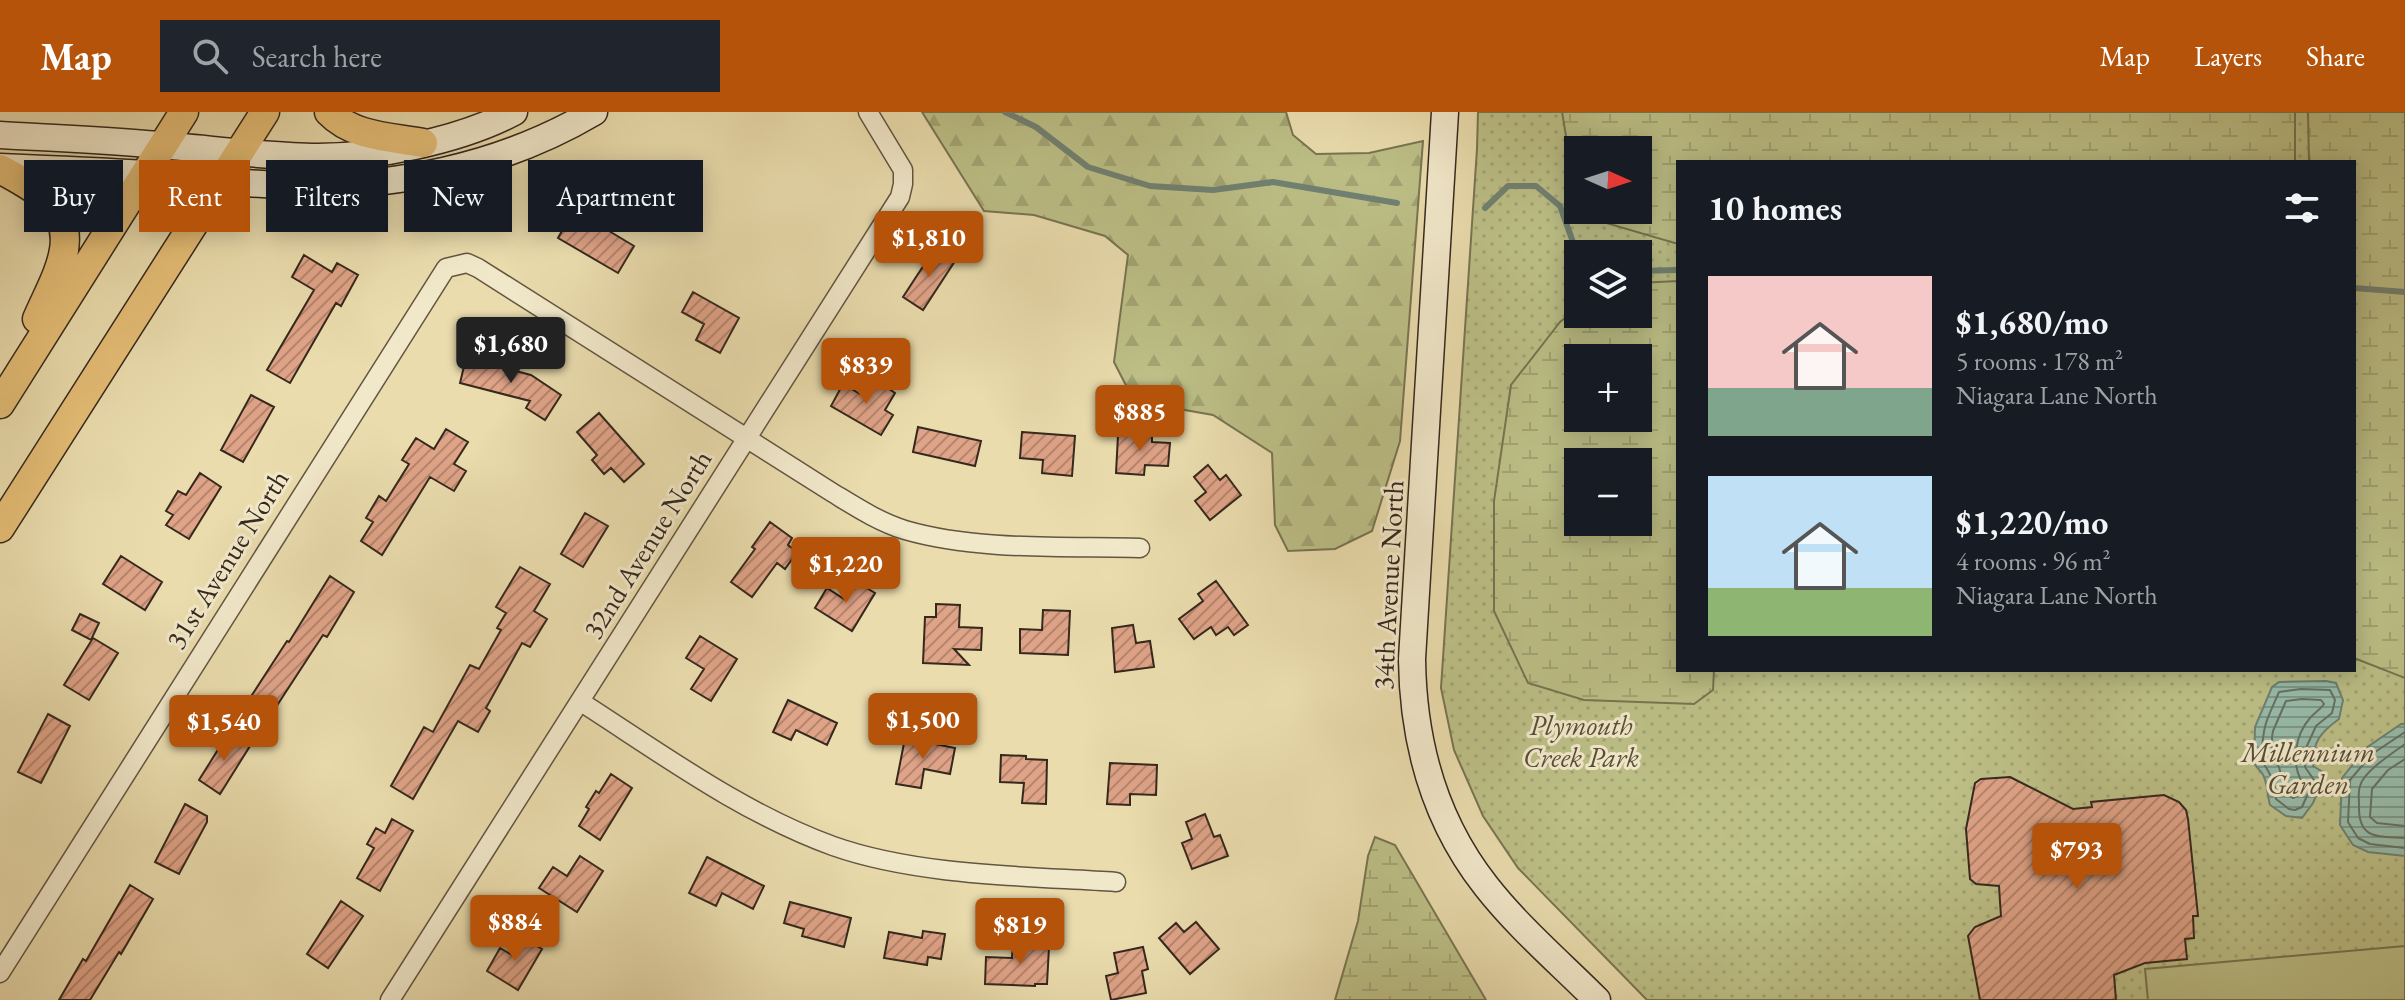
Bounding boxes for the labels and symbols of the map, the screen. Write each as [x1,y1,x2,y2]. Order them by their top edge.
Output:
north arrow [1564,136,1652,224]
pin: $1,810 [864,211,994,279]
pin: $1,680 [446,317,576,385]
pin: $839 [819,338,913,406]
pin: $885 [1093,385,1187,453]
street label: 32nd Avenue North [575,443,719,645]
street label: 31st Avenue North [157,463,297,655]
street label: 34th Avenue North [1365,479,1411,691]
pin: $1,220 [781,537,911,605]
pin: $1,500 [858,693,988,761]
pin: $1,540 [159,695,289,763]
park label: Plymouth Creek Park [1523,707,1639,775]
park label: Millennium Garden [2239,734,2375,802]
pin: $793 [2030,823,2124,891]
pin: $884 [468,895,562,963]
pin: $819 [973,898,1067,966]

